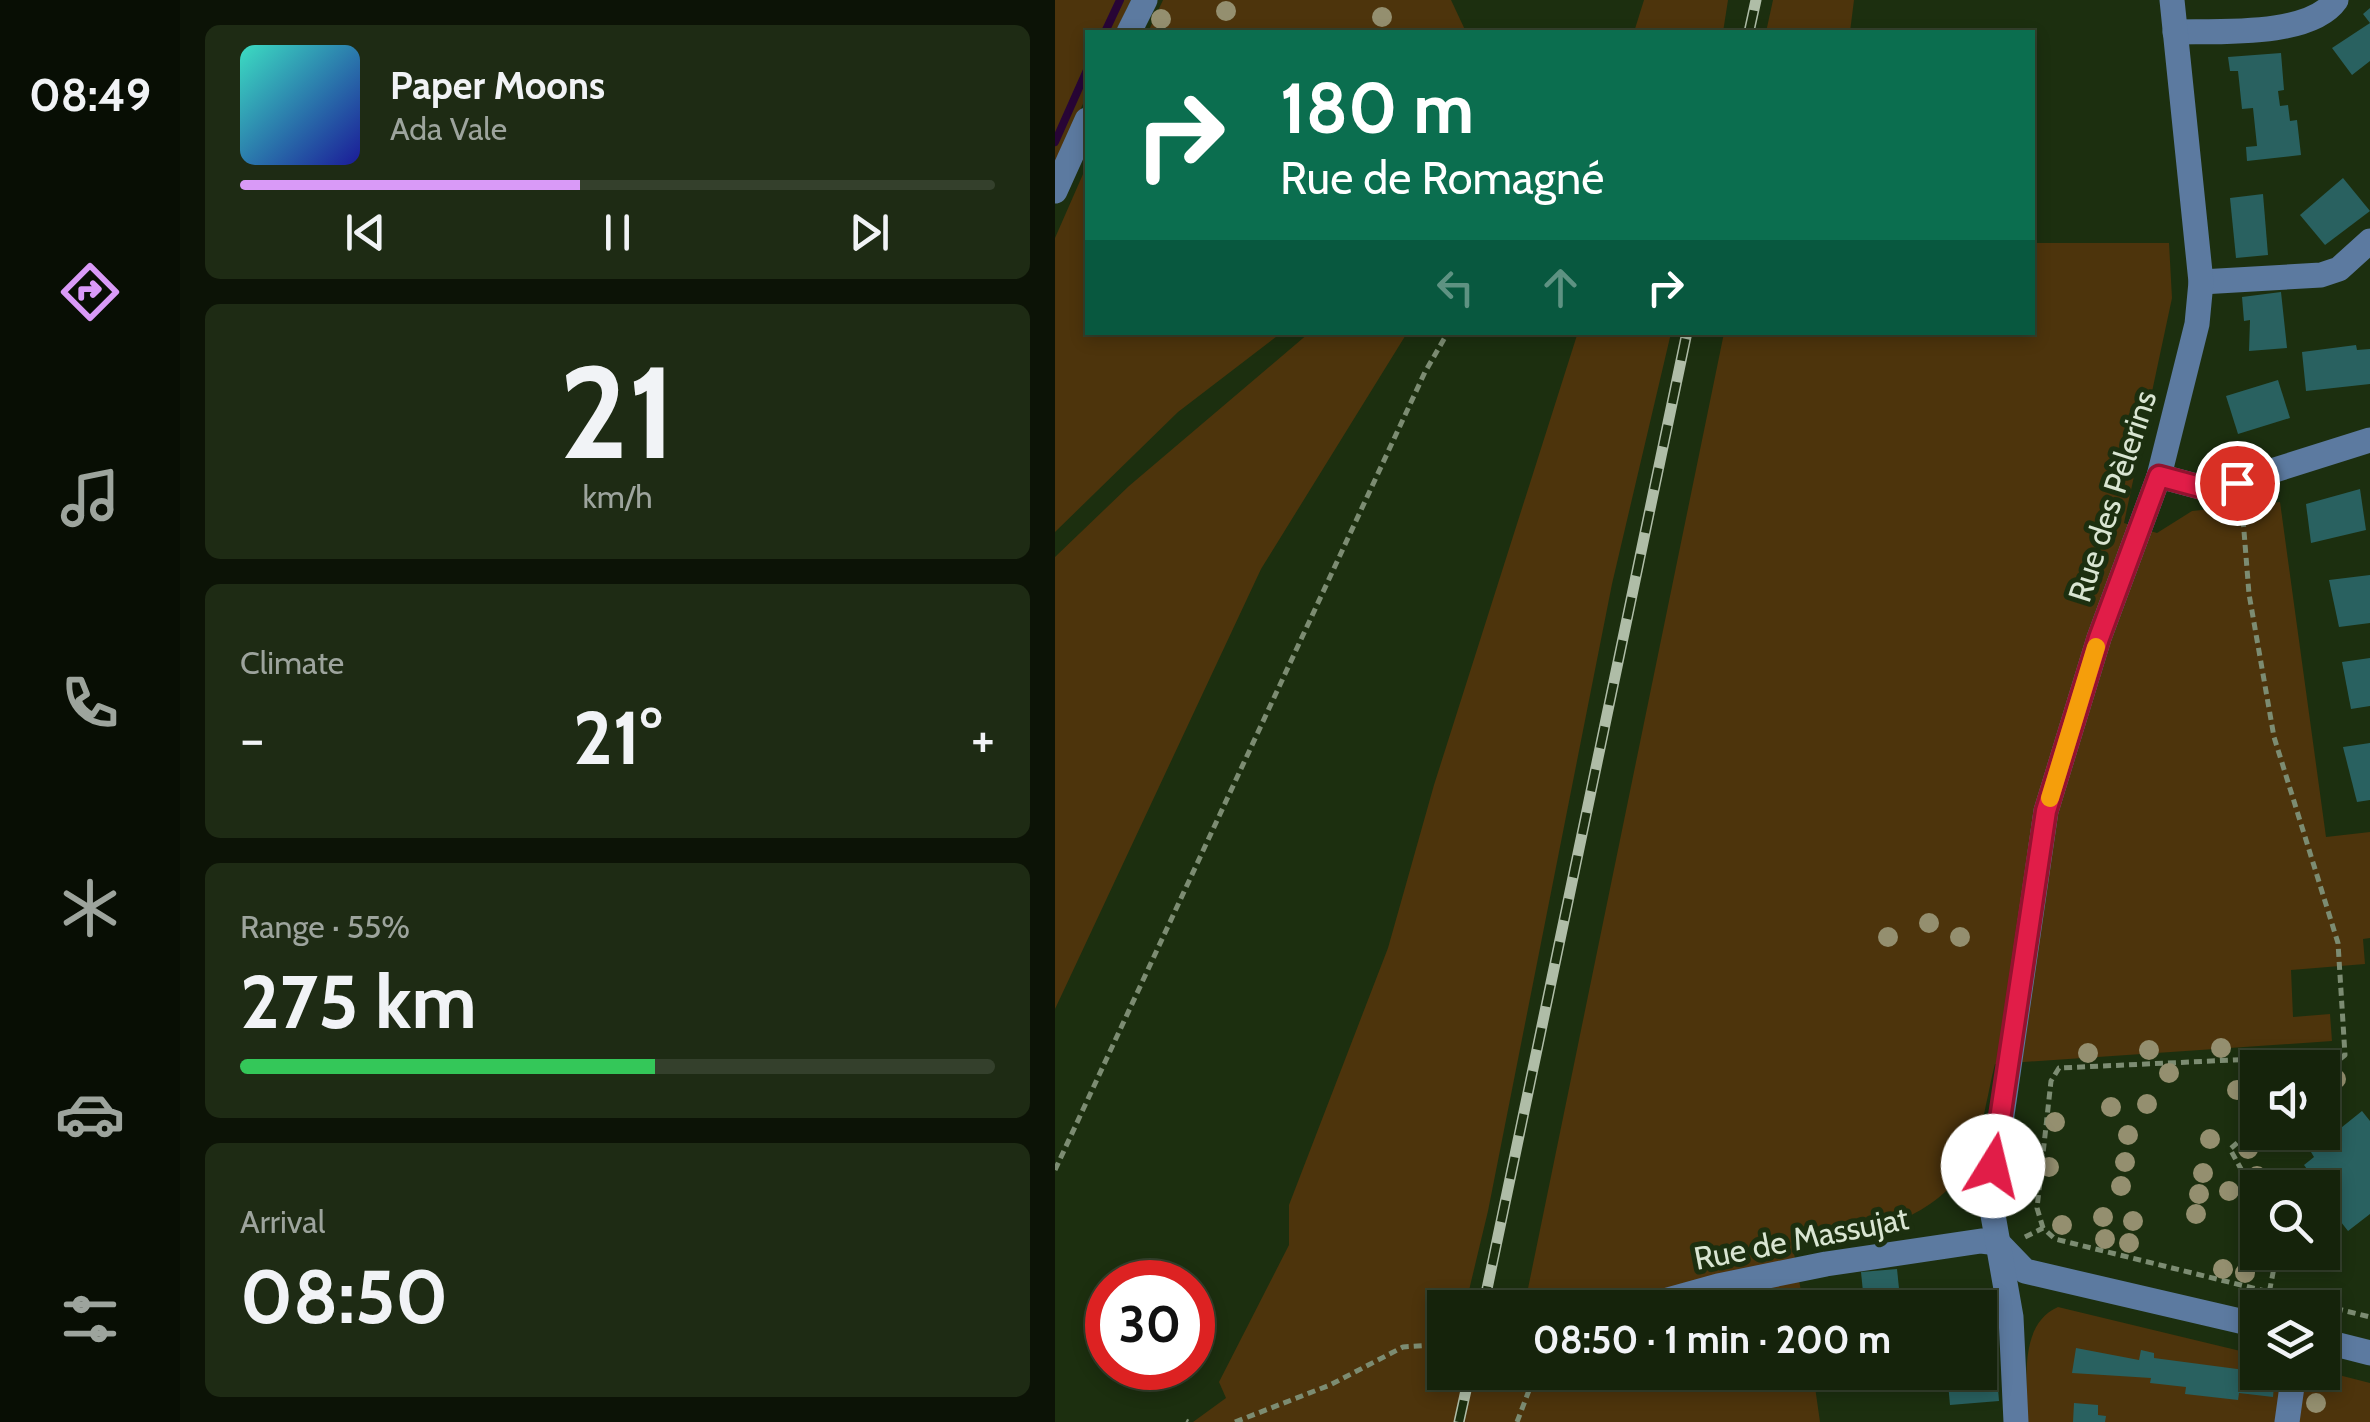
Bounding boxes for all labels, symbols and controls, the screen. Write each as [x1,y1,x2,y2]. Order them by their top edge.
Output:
text: Paper Moons [390,62,605,109]
text: 180 m [1280,65,1474,151]
text: 08:49 [29,68,151,122]
icon: right [1115,70,1245,200]
text: Ada Vale [390,109,507,148]
text: Rue de Romagné [1280,151,1604,205]
icon: previous [338,205,393,260]
icon: pause [590,205,645,260]
icon: next [842,205,897,260]
icon: directions [55,257,125,327]
icon: left [1428,260,1483,315]
icon: ahead [1533,260,1588,315]
icon: right [1638,260,1693,315]
text: 21 [559,333,676,491]
street label: Rue des Pèlerins [2059,385,2165,607]
pin [2195,441,2280,526]
icon: arrive [2210,456,2265,511]
icon: music [55,463,125,533]
text: km/h [582,477,653,516]
text: Climate [240,643,344,682]
icon: phone [55,668,125,738]
text: 21° [573,692,662,783]
text: − [240,705,264,772]
text: + [971,705,995,772]
icon: climate [55,873,125,943]
text: Range · 55% [240,907,410,946]
text: 275 km [240,956,477,1047]
map controls [2240,1050,2340,1390]
button: sound [2240,1050,2340,1150]
icon: car [55,1079,125,1149]
position arrow [1941,1114,2045,1218]
button: search [2240,1170,2340,1270]
street label: Rue de Massujat [1690,1198,1912,1278]
text: Arrival [240,1202,325,1241]
text: 08:50 [240,1251,448,1342]
speed limit sign: 30 [1085,1260,1215,1390]
icon: filters [55,1284,125,1354]
button: layers [2240,1290,2340,1390]
text: 08:50 · 1 min · 200 m [1533,1316,1891,1363]

